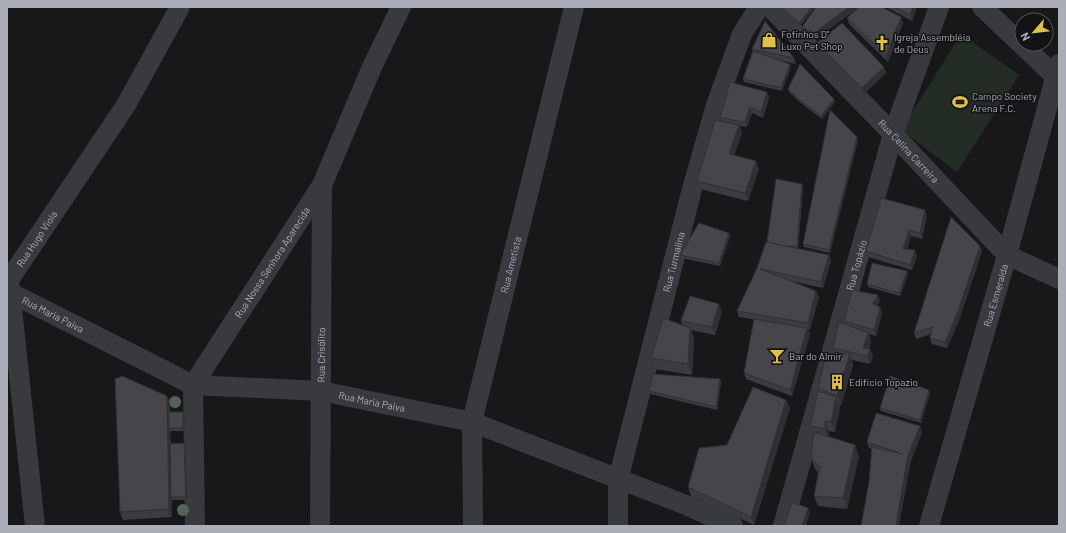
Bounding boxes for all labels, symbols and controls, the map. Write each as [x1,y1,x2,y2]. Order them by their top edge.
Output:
north arrow [1014,12,1054,52]
place label: Fofinhos D'' Luxo Pet Shop [781,28,843,52]
shop icon: Fofinhos D'' Luxo Pet Shop [760,31,778,49]
place label: Igreja Assembléia de Deus [894,31,970,55]
text: N [1017,31,1032,43]
church icon: Igreja Assembléia de Deus [873,34,891,52]
place label: Campo Society Arena F.C. [972,90,1037,114]
sports icon: Campo Society Arena F.C. [951,93,969,111]
street label: Rua Celina Carreira [876,117,942,185]
street label: Rua Nossa Senhora Aparecida [232,205,312,320]
street label: Rua Hugo Viola [14,209,60,269]
street label: Rua Turmalina [660,231,687,293]
street label: Rua Ametista [498,235,523,294]
street label: Rua Topázio [843,238,869,292]
street label: Rua Esmeralda [981,263,1010,328]
street label: Rua Maria Paiva [20,294,86,335]
street label: Rua Crisólito [315,328,327,382]
bar icon: Bar do Almir [768,347,786,365]
place label: Bar do Almir [789,350,842,362]
building icon: Edificio Topazio [828,373,846,391]
place label: Edificio Topazio [849,376,918,388]
street label: Rua Maria Paiva [338,389,406,414]

